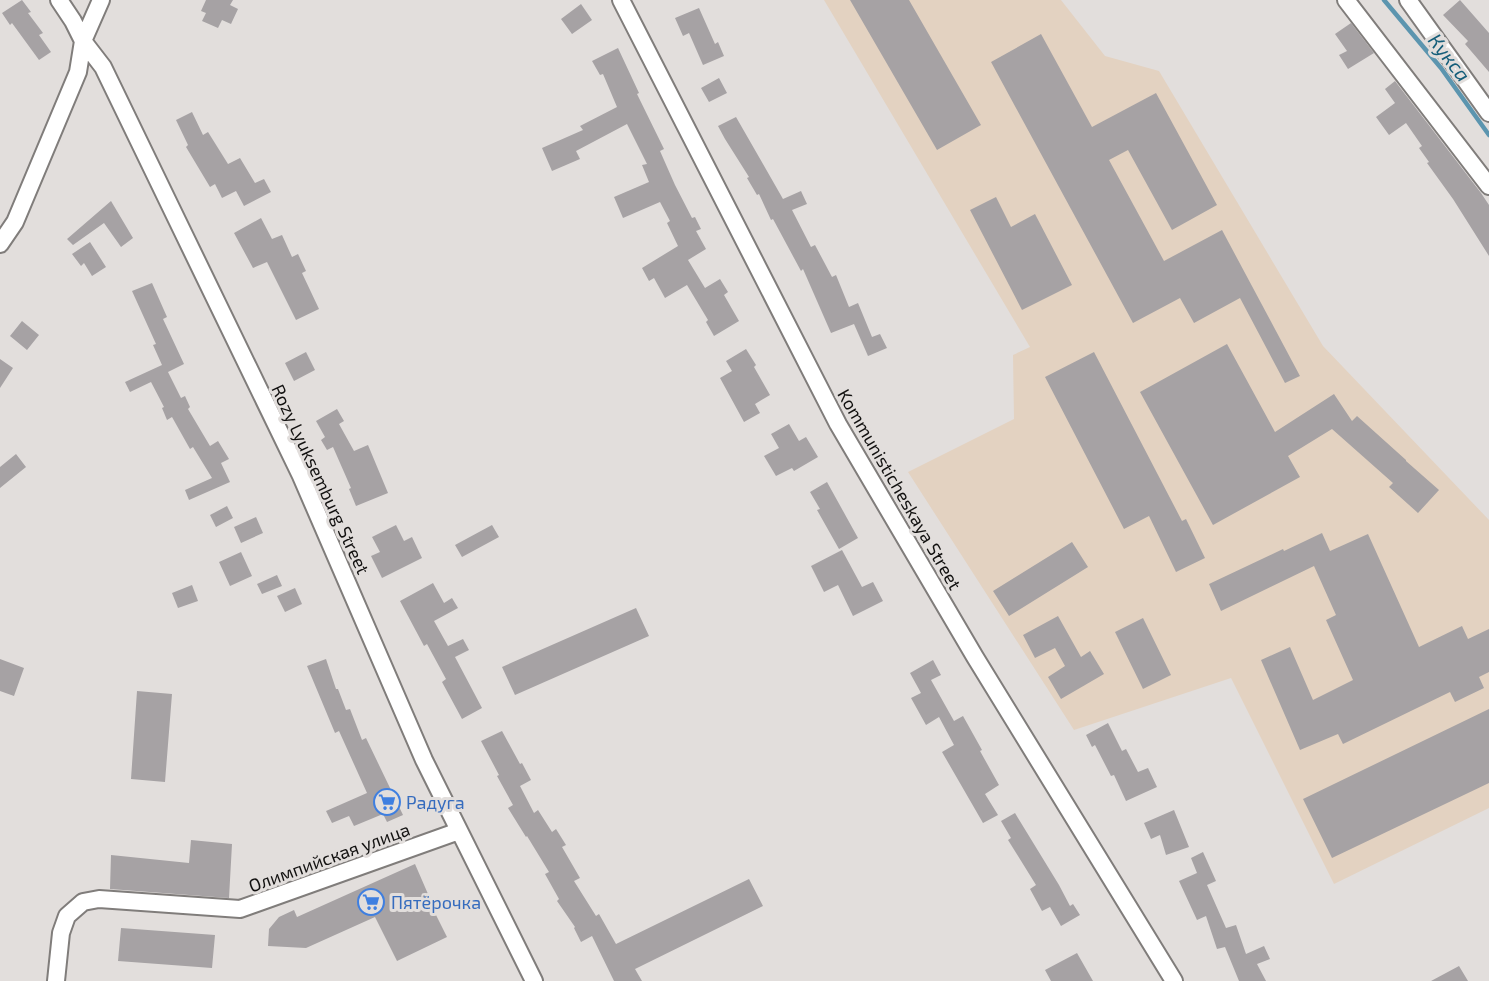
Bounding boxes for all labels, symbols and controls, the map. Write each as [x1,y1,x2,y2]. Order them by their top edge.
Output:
water label: Кукса [1424,28,1476,86]
street label: Rozy Lyuksemburg Street [267,381,375,578]
street label: Kommunisticheskaya Street [833,385,967,593]
supermarket icon: Радуга [372,787,402,817]
place label: Радуга [406,791,465,813]
street label: Олимпийская улица [245,818,413,896]
supermarket icon: Пятёрочка [356,887,386,917]
place label: Пятёрочка [391,891,481,913]

